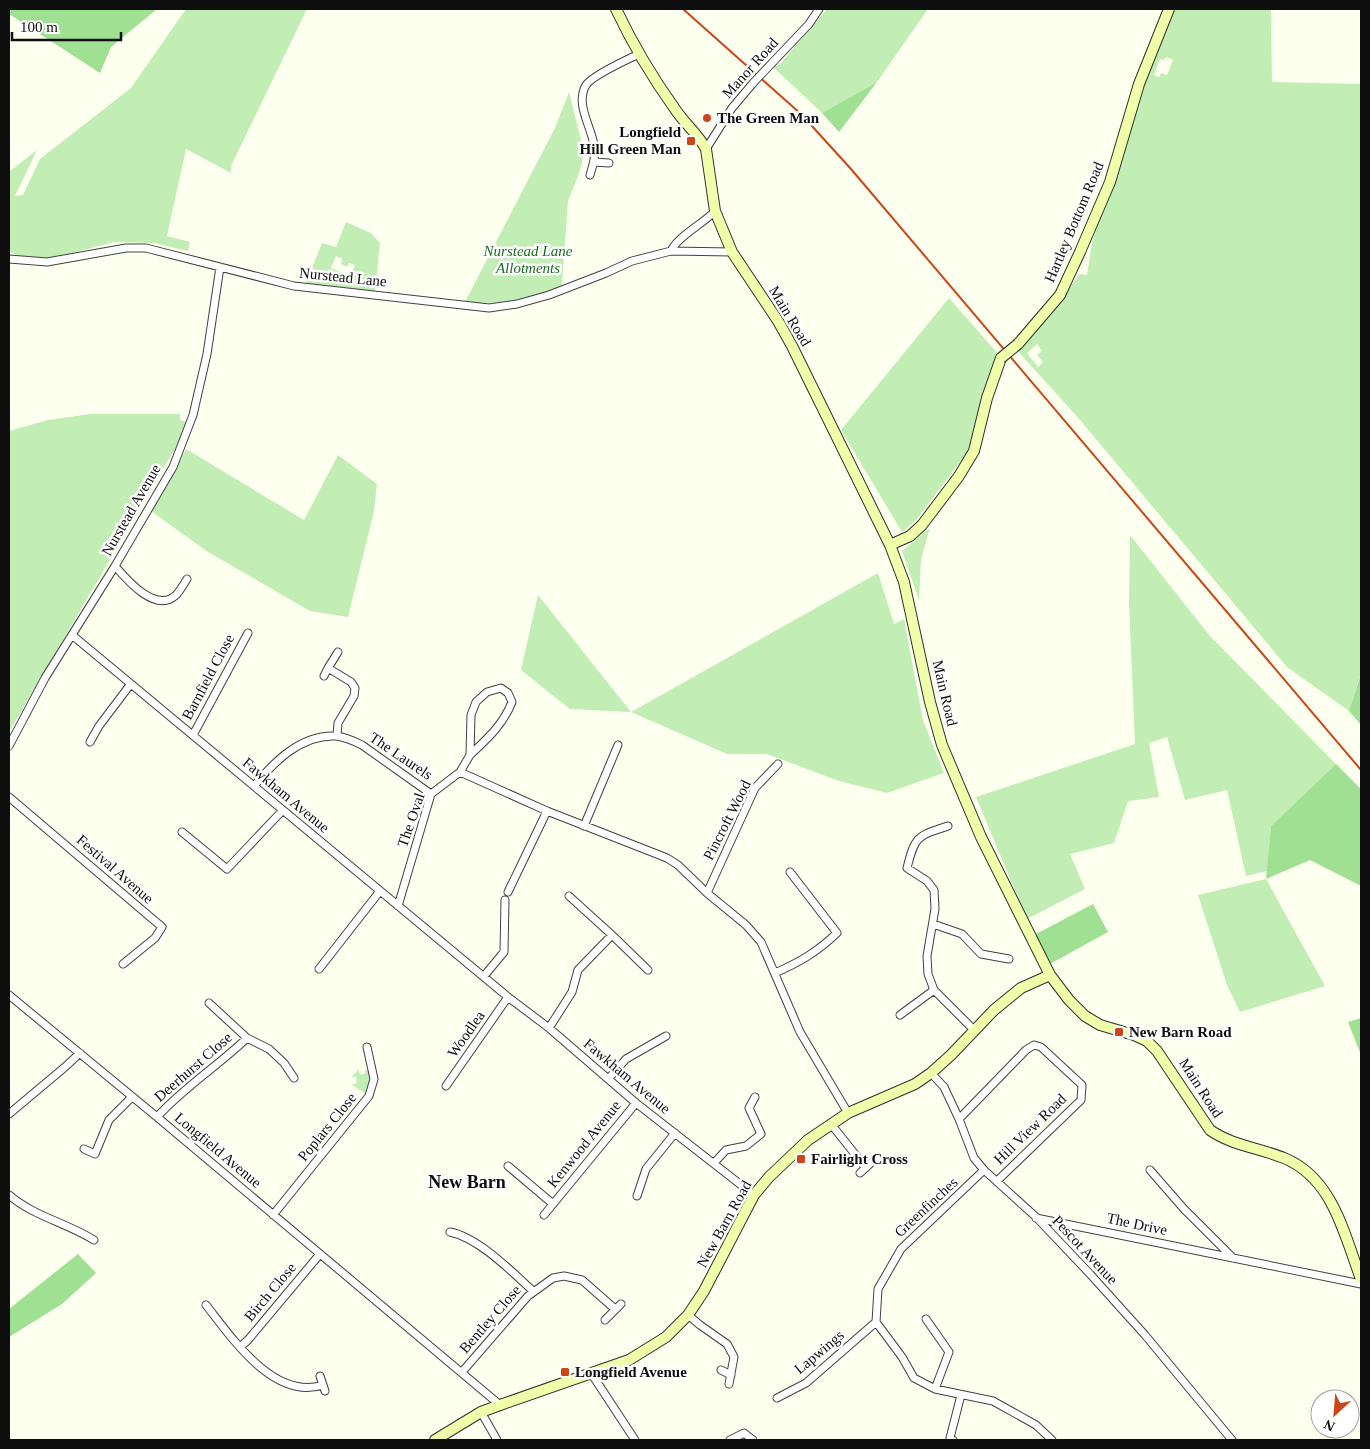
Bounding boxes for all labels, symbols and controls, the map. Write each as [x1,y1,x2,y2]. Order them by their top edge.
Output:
scale bar [12,10,121,42]
text: 100 m [20,19,58,35]
street label: Manor Road [719,34,782,101]
place label: The Green Man [717,110,820,126]
marker: The Green Man [701,112,713,124]
place label: Longfield Hill Green Man [580,124,682,157]
marker: Longfield Hill Green Man [685,135,697,147]
street label: Hartley Bottom Road [1041,159,1107,285]
park label: Nurstead Lane Allotments [483,243,573,276]
street label: Nurstead Lane [298,264,388,290]
street label: Main Road [766,283,814,349]
street label: Nurstead Avenue [98,461,164,558]
street label: Barnfield Close [179,631,237,723]
street label: Main Road [930,659,960,728]
street label: The Laurels [367,729,435,783]
street label: Fawkham Avenue [240,754,333,836]
street label: Pincroft Wood [700,777,754,863]
street label: The Oval [394,791,428,849]
street label: Festival Avenue [74,831,157,907]
street label: Woodlea [444,1007,488,1060]
place label: New Barn Road [1129,1024,1232,1040]
marker: New Barn Road [1113,1026,1125,1038]
street label: Deerhurst Close [151,1029,235,1105]
street label: Fawkham Avenue [581,1035,674,1117]
street label: Main Road [1176,1056,1226,1121]
street label: Poplars Close [295,1089,360,1164]
street label: Hill View Road [991,1090,1070,1167]
street label: Kenwood Avenue [544,1097,624,1191]
street label: Longfield Avenue [172,1109,265,1191]
place label: Fairlight Cross [811,1151,908,1167]
marker: Fairlight Cross [795,1153,807,1165]
district label: New Barn [428,1172,506,1192]
street label: Greenfinches [891,1174,961,1240]
street label: New Barn Road [694,1177,755,1270]
street label: The Drive [1105,1210,1169,1238]
street label: Pescot Avenue [1049,1213,1121,1288]
street label: Birch Close [241,1259,299,1324]
street label: Bentley Close [456,1282,524,1356]
street label: Lapwings [791,1327,847,1377]
place label: Longfield Avenue [575,1364,687,1380]
marker: Longfield Avenue [559,1366,571,1378]
north arrow [1310,1389,1360,1439]
text: N [1322,1416,1337,1434]

